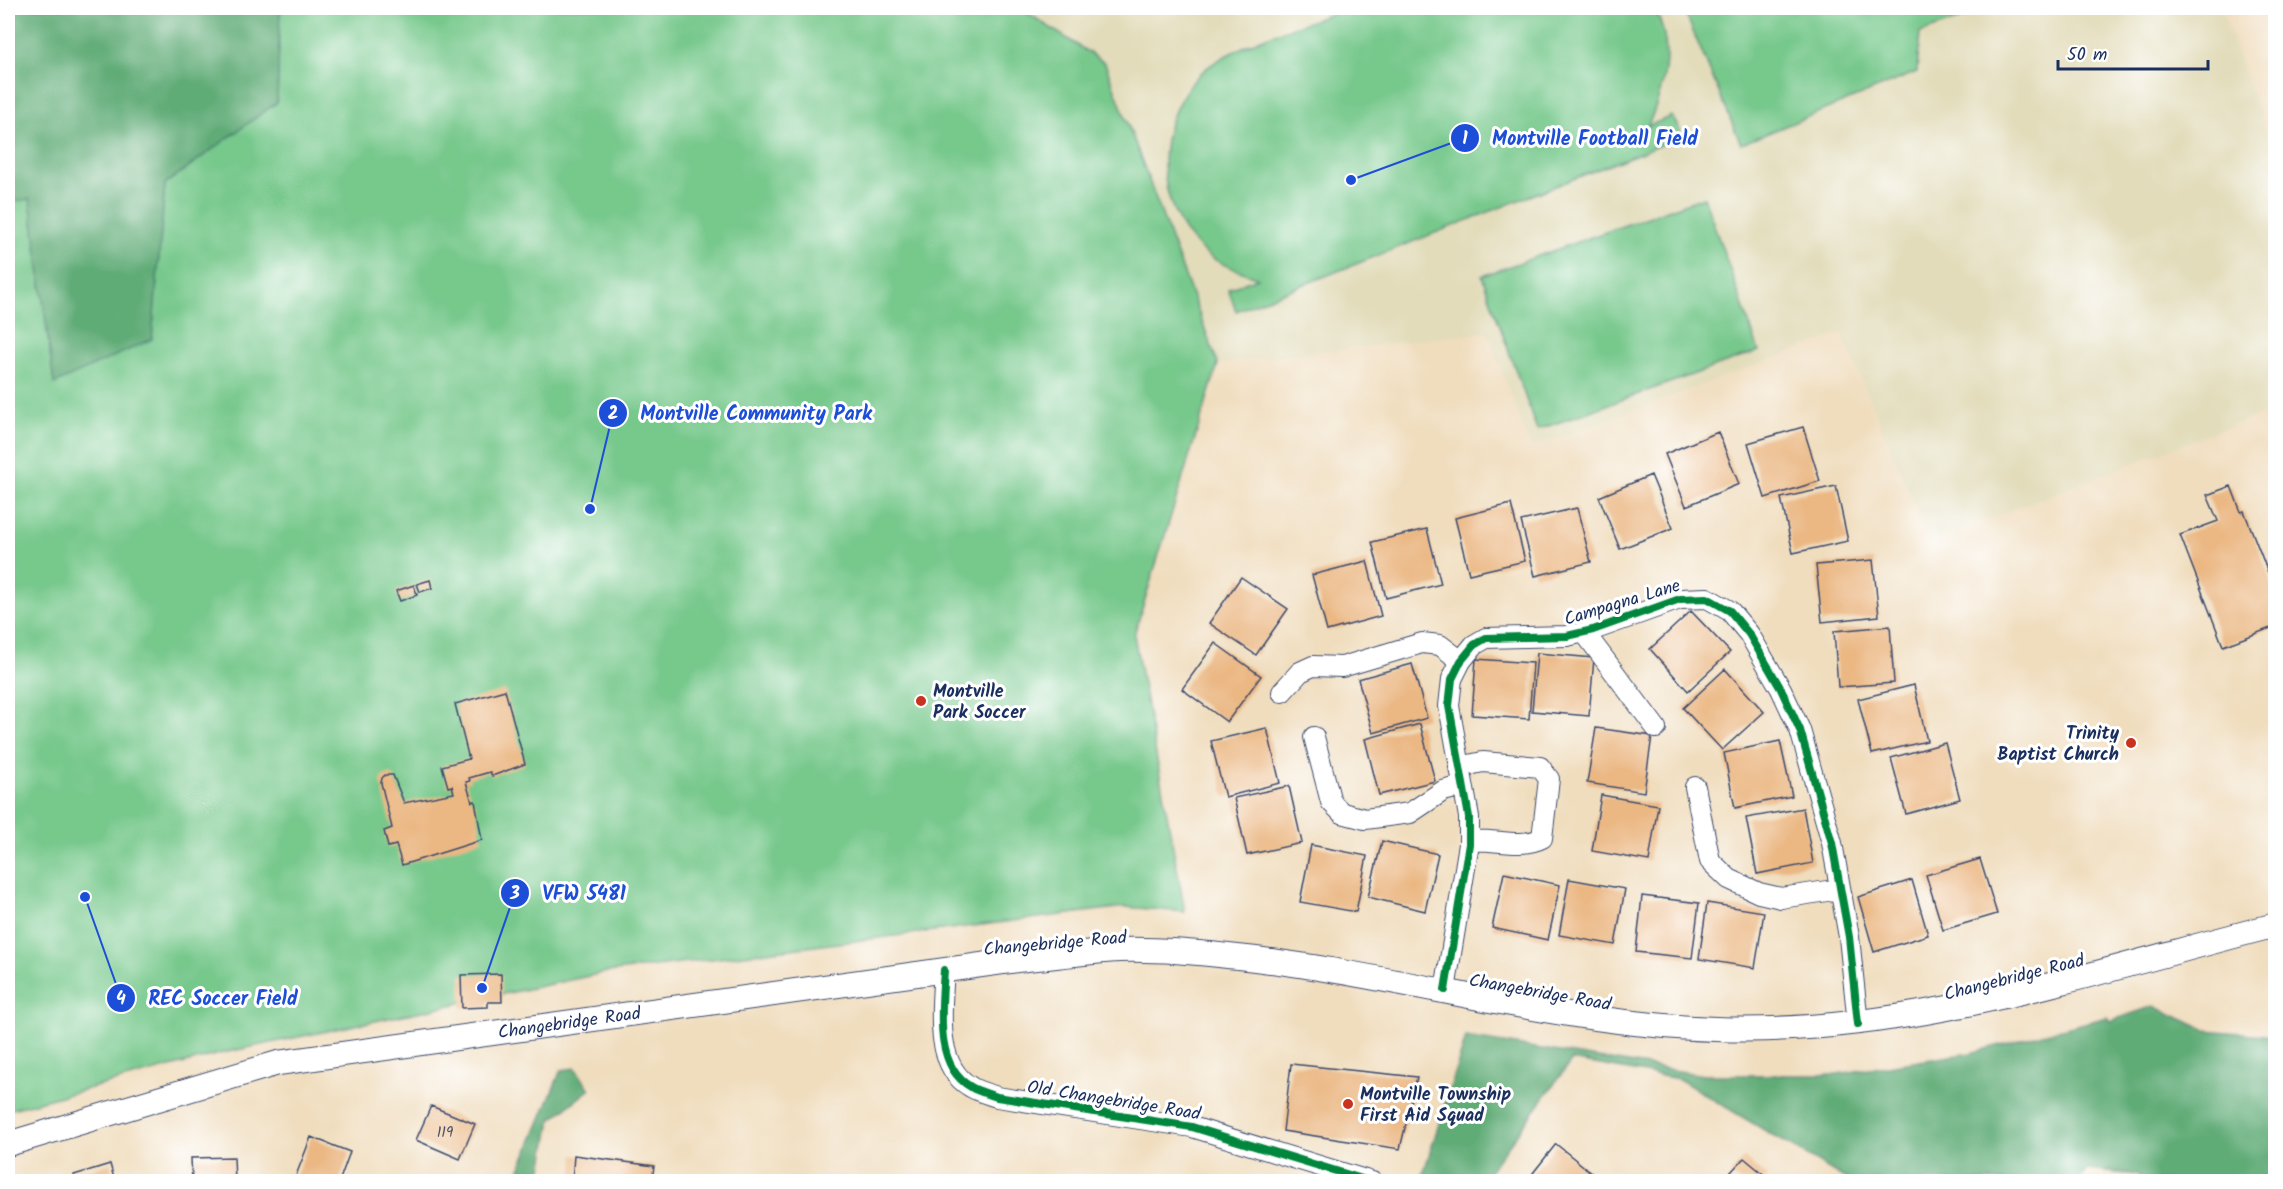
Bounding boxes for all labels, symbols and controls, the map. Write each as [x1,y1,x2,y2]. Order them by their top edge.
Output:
scale bar [2058,33,2208,71]
text: 50 m [2067,41,2107,70]
callout: Montville Football Field [1450,119,1710,157]
text: Montville Football Field [1492,124,1699,156]
text: 1 [1462,125,1468,154]
callout: Montville Community Park [598,394,884,432]
text: Montville Community Park [640,399,873,431]
text: 2 [608,400,618,429]
street label: Campagna Lane [1561,572,1684,635]
place label: Montville Park Soccer [933,678,1027,728]
marker: Montville Park Soccer [914,694,928,708]
place label: Trinity Baptist Church [1997,720,2120,770]
marker: Trinity Baptist Church [2124,736,2138,750]
callout: VFW 5481 [500,874,638,912]
text: VFW 5481 [542,879,626,911]
text: 3 [509,880,520,909]
street label: Changebridge Road [982,924,1129,965]
street label: Changebridge Road [1941,947,2089,1010]
street label: Changebridge Road [1466,967,1614,1020]
callout: REC Soccer Field [106,979,310,1017]
text: REC Soccer Field [148,984,299,1016]
text: 4 [116,985,126,1014]
street label: Changebridge Road [496,999,644,1048]
street label: Old Changebridge Road [1025,1073,1204,1130]
place label: Montville Township First Aid Squad [1360,1081,1511,1131]
marker: Montville Township First Aid Squad [1341,1097,1355,1111]
house number: 119 [437,1121,454,1145]

